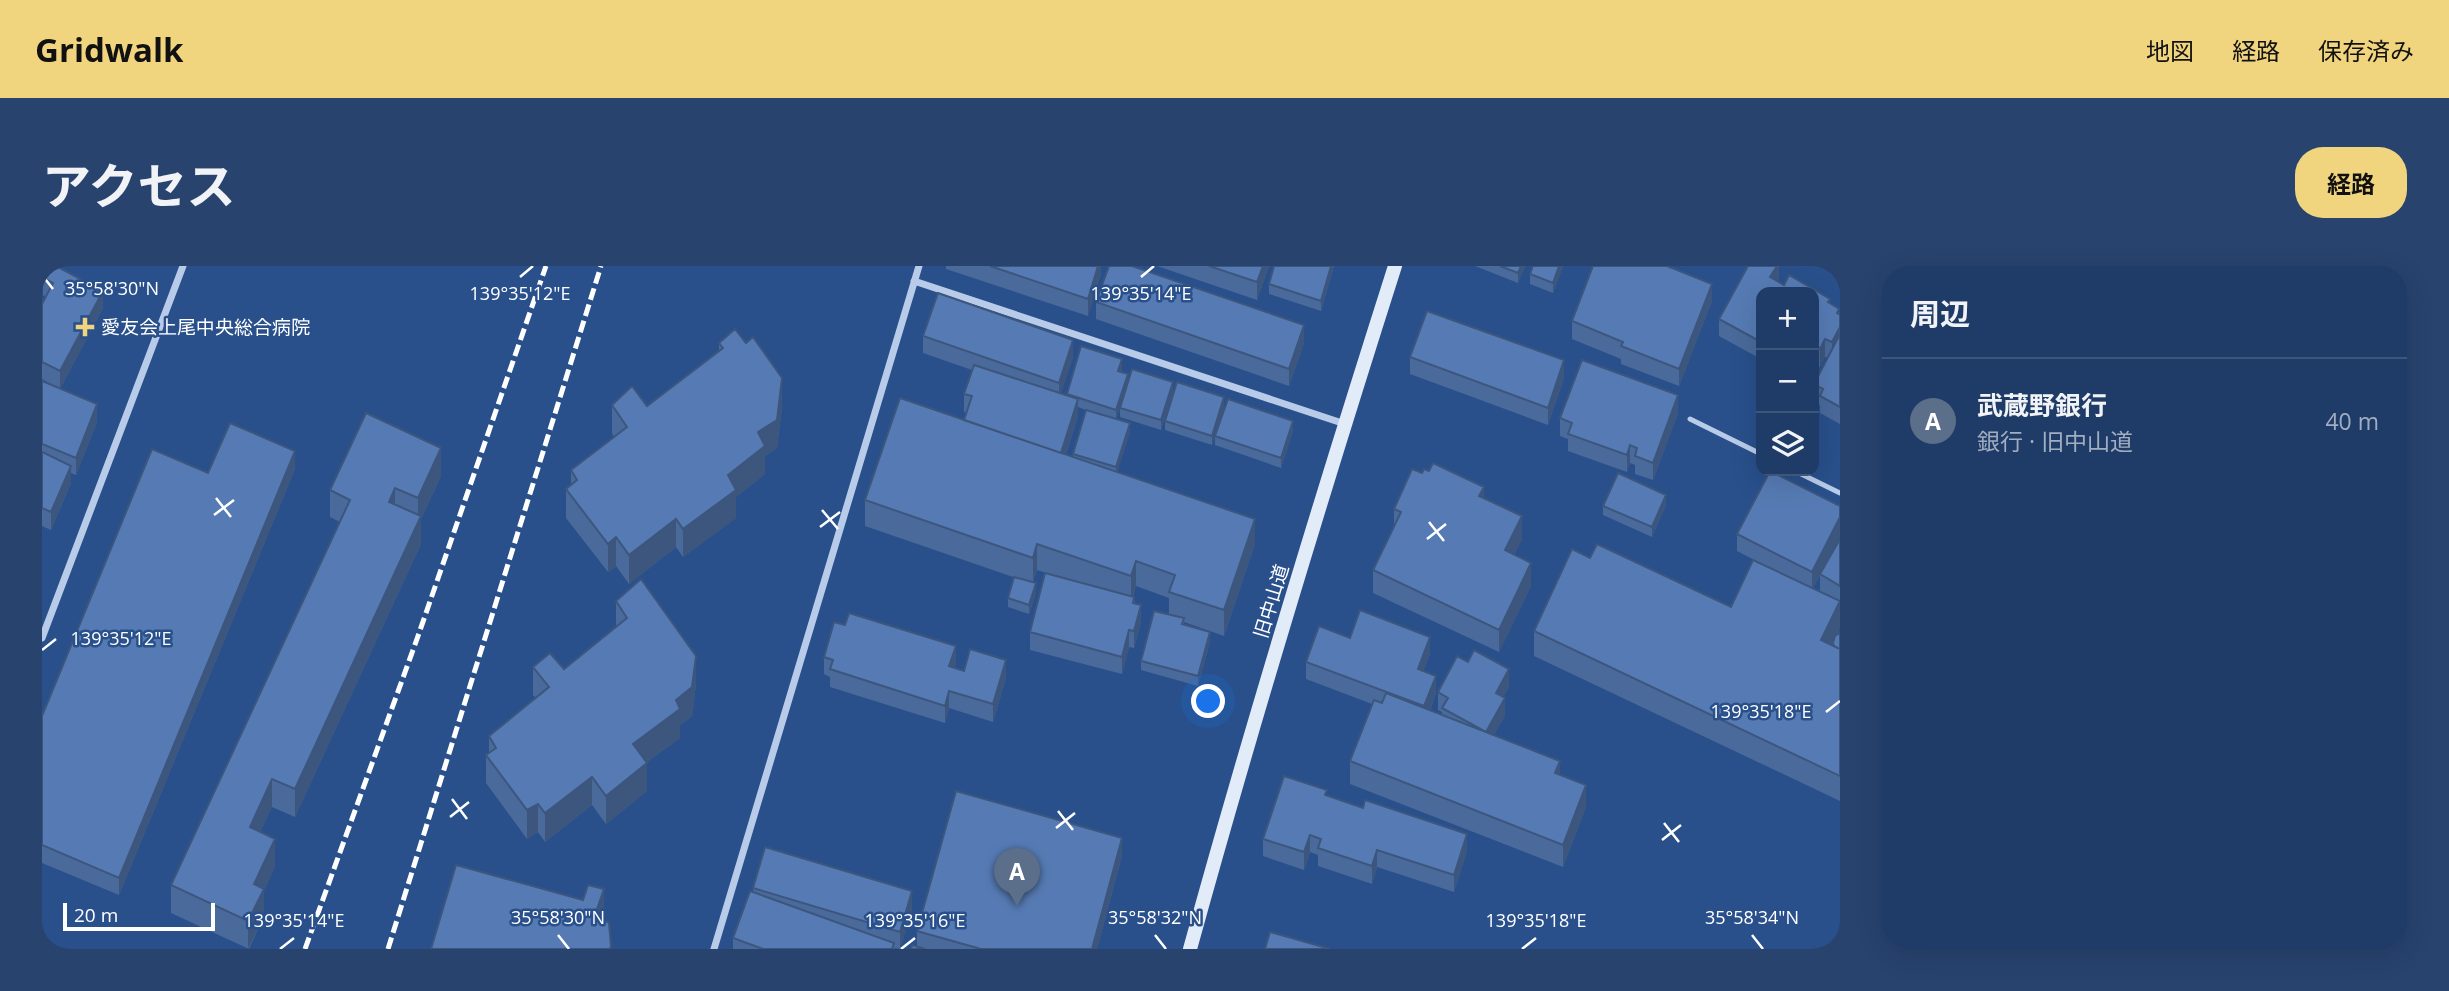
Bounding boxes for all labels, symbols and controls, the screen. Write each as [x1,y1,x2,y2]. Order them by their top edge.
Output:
text: Gridwalk [35,27,184,72]
text: 地図 [2146,34,2194,67]
text: 経路 [2232,34,2280,67]
text: 保存済み [2318,34,2414,67]
button: 経路 [2295,147,2407,218]
text: アクセス [42,152,236,218]
text: 35°58'30"N [65,276,159,300]
text: 139°35'12"E [470,281,570,305]
text: 139°35'14"E [1091,281,1191,305]
map controls [1756,287,1819,476]
button: + [1756,287,1819,350]
text: 周辺 [1910,293,1970,334]
place label: 愛友会上尾中央総合病院 [101,314,310,340]
marker: 愛友会上尾中央総合病院 [75,317,95,337]
button: − [1756,350,1819,413]
text: 武蔵野銀行 [1977,387,2107,423]
text: A [1925,405,1941,437]
text: 40 m [2325,405,2379,437]
button: layers [1756,413,1819,476]
text: 銀行 · 旧中山道 [1977,425,2133,457]
street label: 旧中山道 [1247,561,1295,641]
text: 139°35'12"E [71,626,171,650]
your location [1191,684,1225,718]
text: 139°35'18"E [1711,699,1811,723]
pin: A [994,848,1040,906]
scale bar [63,900,215,932]
text: 20 m [74,902,118,928]
text: 35°58'30"N [511,905,605,929]
text: 35°58'32"N [1108,905,1202,929]
text: 35°58'34"N [1705,905,1799,929]
text: 139°35'14"E [244,908,344,932]
text: 139°35'16"E [865,908,965,932]
text: 139°35'18"E [1486,908,1586,932]

